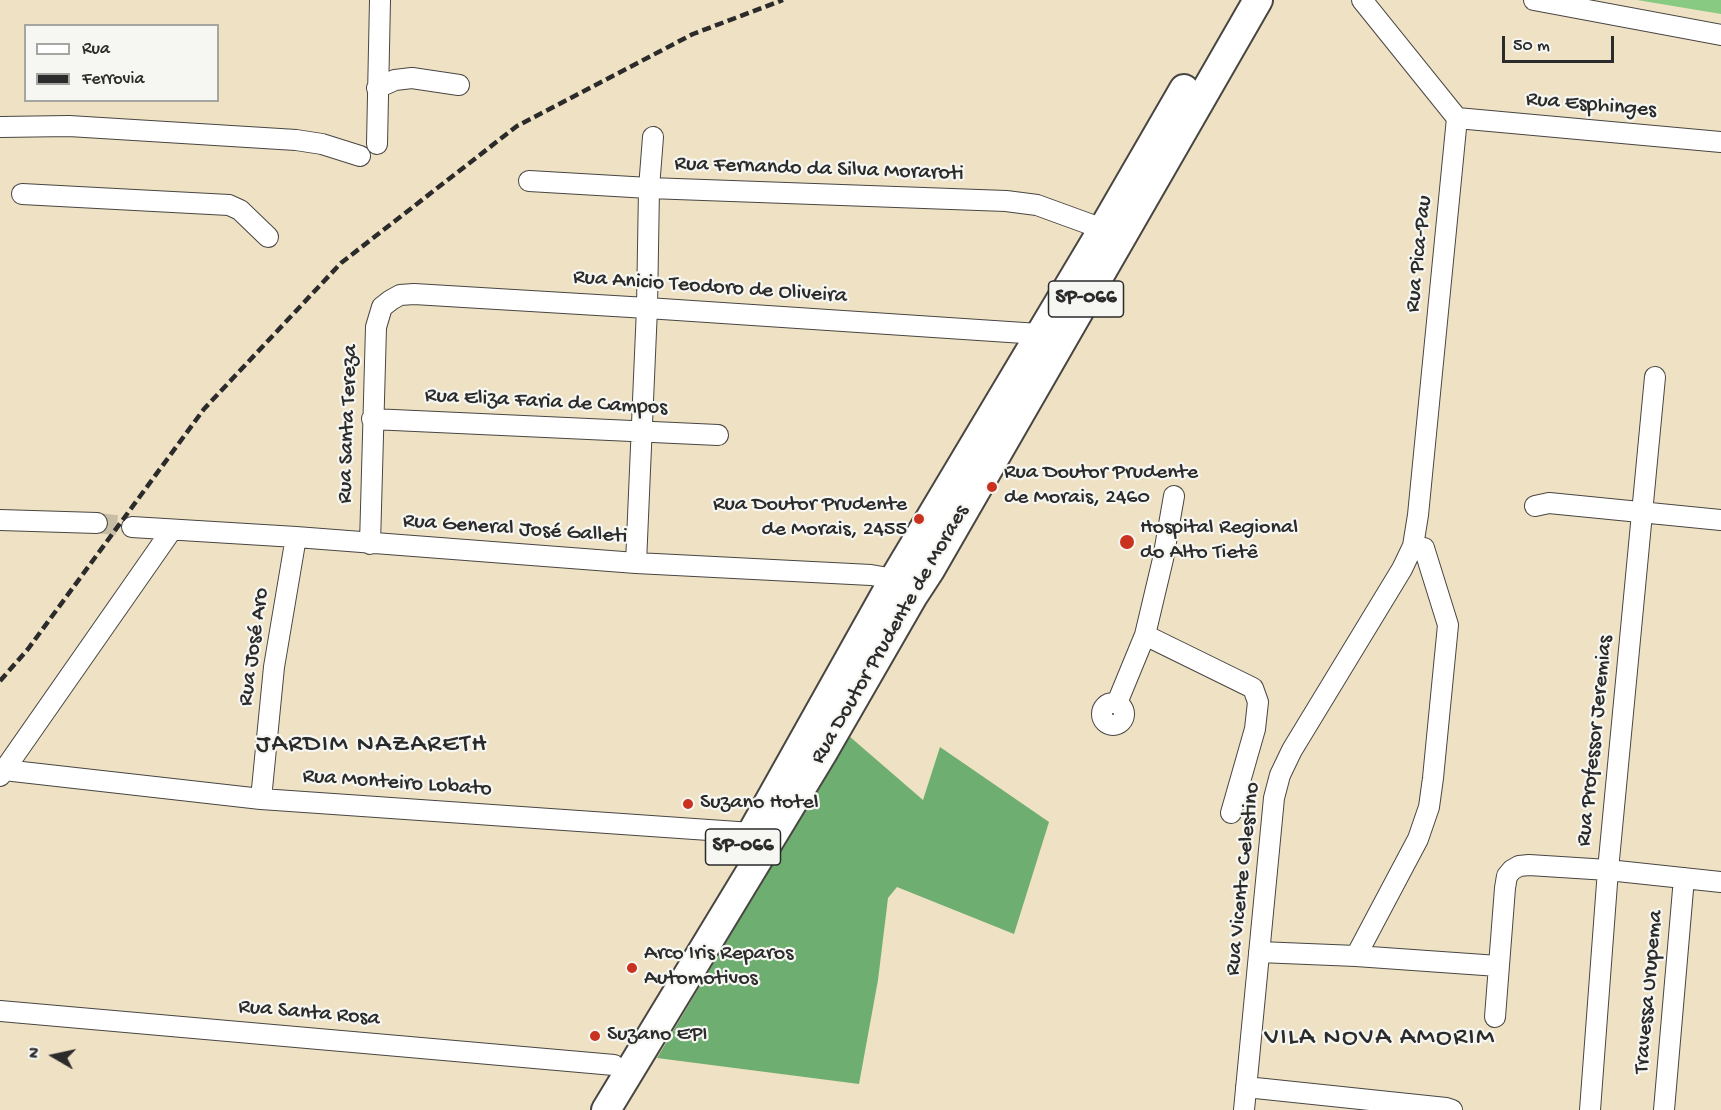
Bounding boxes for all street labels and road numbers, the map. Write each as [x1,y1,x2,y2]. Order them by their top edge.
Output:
street label: Rua Esphinges [1525,87,1657,125]
street label: Rua Fernando da Silva Moraroti [674,152,964,188]
street label: Rua Pica-Pau [1401,194,1439,314]
street label: Rua Anicio Teodoro de Oliveira [572,265,848,311]
road number: SP-066 [1048,281,1124,317]
street label: Rua Santa Tereza [333,344,365,504]
street label: Rua Eliza Faria de Campos [424,383,668,423]
street label: Rua Doutor Prudente de Moraes [806,501,976,769]
street label: Rua General José Galleti [402,509,628,551]
street label: Rua José Aro [234,586,276,708]
street label: Rua Professor Jeremias [1572,634,1620,848]
street label: Rua Monteiro Lobato [301,764,493,804]
street label: Rua Vicente Celestino [1221,781,1267,977]
road number: SP-066 [706,829,780,865]
street label: Travessa Urupema [1630,909,1670,1075]
street label: Rua Santa Rosa [237,995,381,1033]

